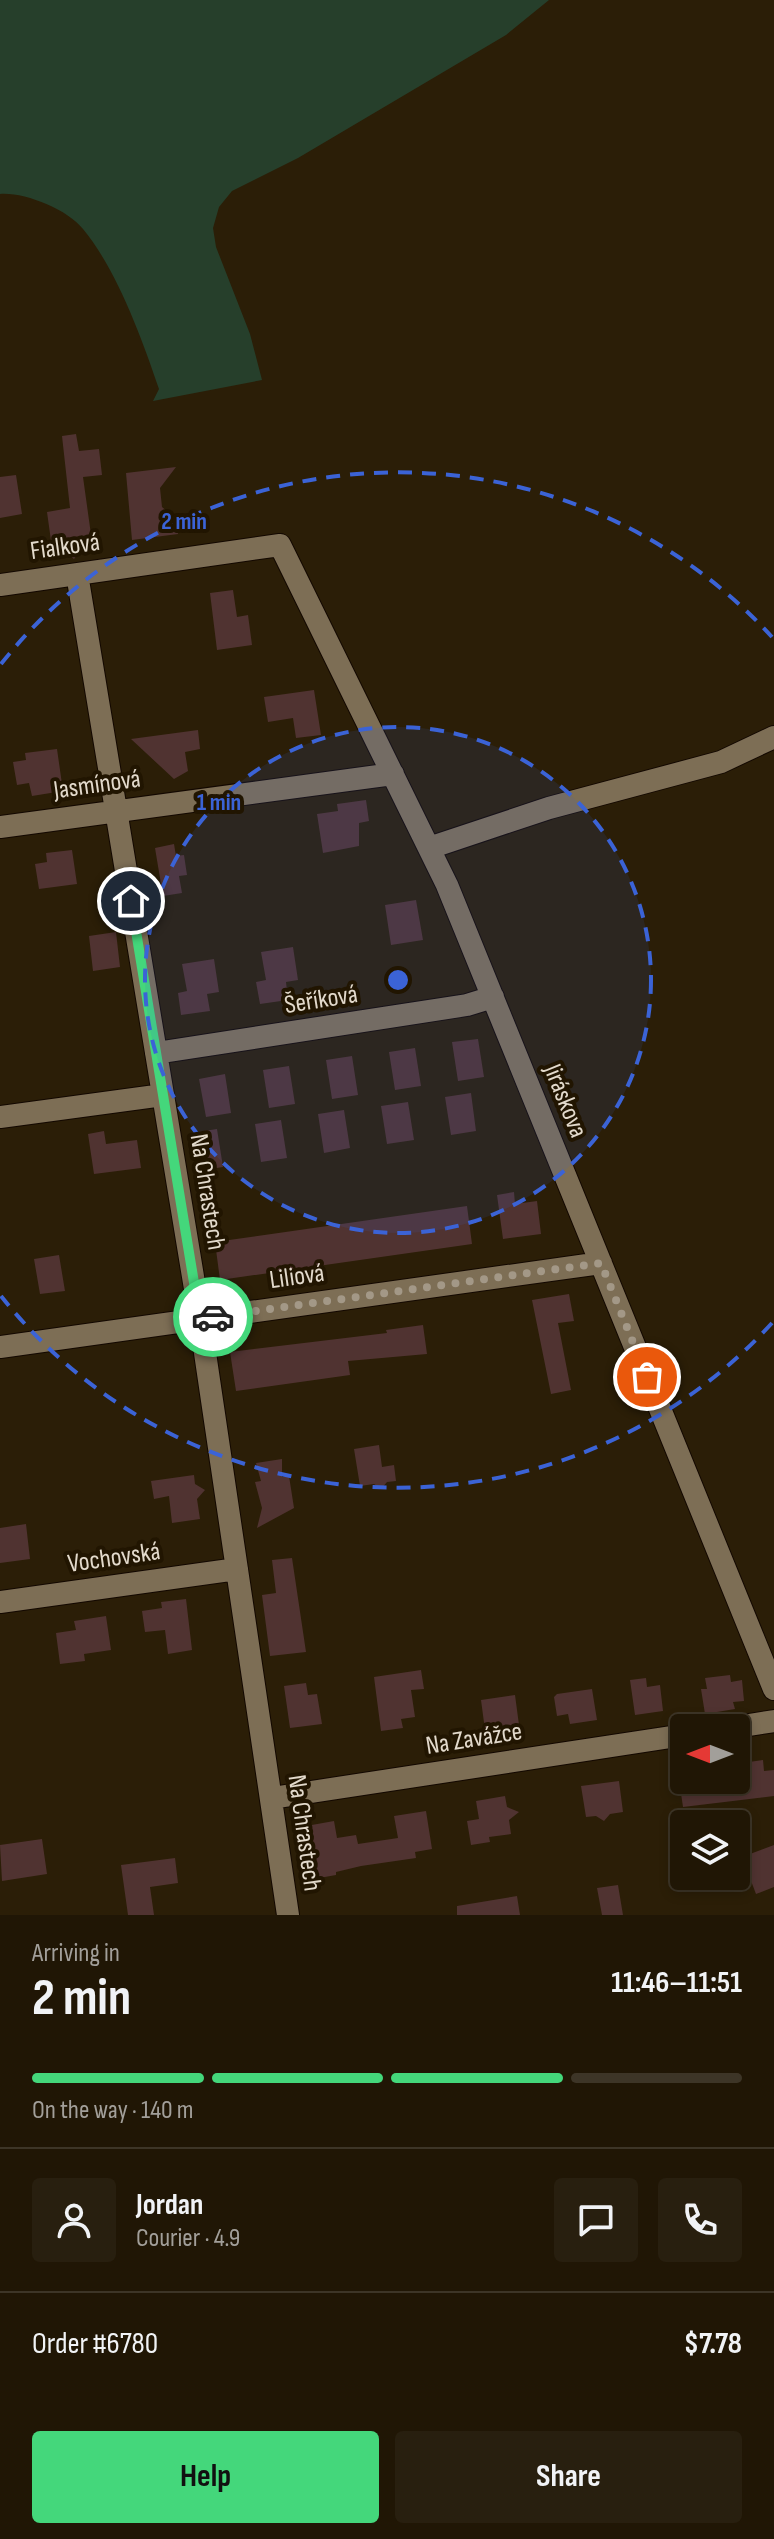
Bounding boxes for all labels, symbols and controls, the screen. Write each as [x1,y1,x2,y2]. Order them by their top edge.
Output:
text: 2 min [161,507,207,536]
street label: Fialková [28,527,102,567]
street label: Jasmínová [50,764,143,807]
text: 1 min [197,788,241,817]
pin [97,867,165,935]
icon: home [109,879,153,923]
centre of rings [384,966,412,994]
street label: Šeříková [282,979,360,1021]
street label: Jiráskova [536,1059,594,1142]
street label: Na Chrastech [183,1132,231,1252]
street label: Liliová [268,1258,326,1296]
courier [173,1277,253,1357]
icon: car [191,1295,235,1339]
pin [613,1343,681,1411]
icon: bag [625,1355,669,1399]
street label: Vochovská [66,1536,162,1580]
north arrow [670,1714,750,1794]
map controls [670,1714,750,1890]
street label: Na Zavážce [424,1716,524,1762]
street label: Na Chrastech [280,1773,328,1893]
button: layers [670,1810,750,1890]
text: Arriving in [32,1938,120,1969]
text: 11:46–11:51 [611,1965,742,2001]
text: 2 min [32,1967,131,2030]
text: On the way · 140 m [32,2095,194,2126]
button: person [32,2178,116,2262]
button: chat [554,2178,638,2262]
button: phone [658,2178,742,2262]
text: Jordan [136,2187,203,2223]
text: Courier · 4.9 [136,2223,240,2254]
text: Order #6780 [32,2326,158,2362]
text: $7.78 [684,2326,742,2362]
button: Help [32,2431,379,2523]
button: Share [395,2431,742,2523]

